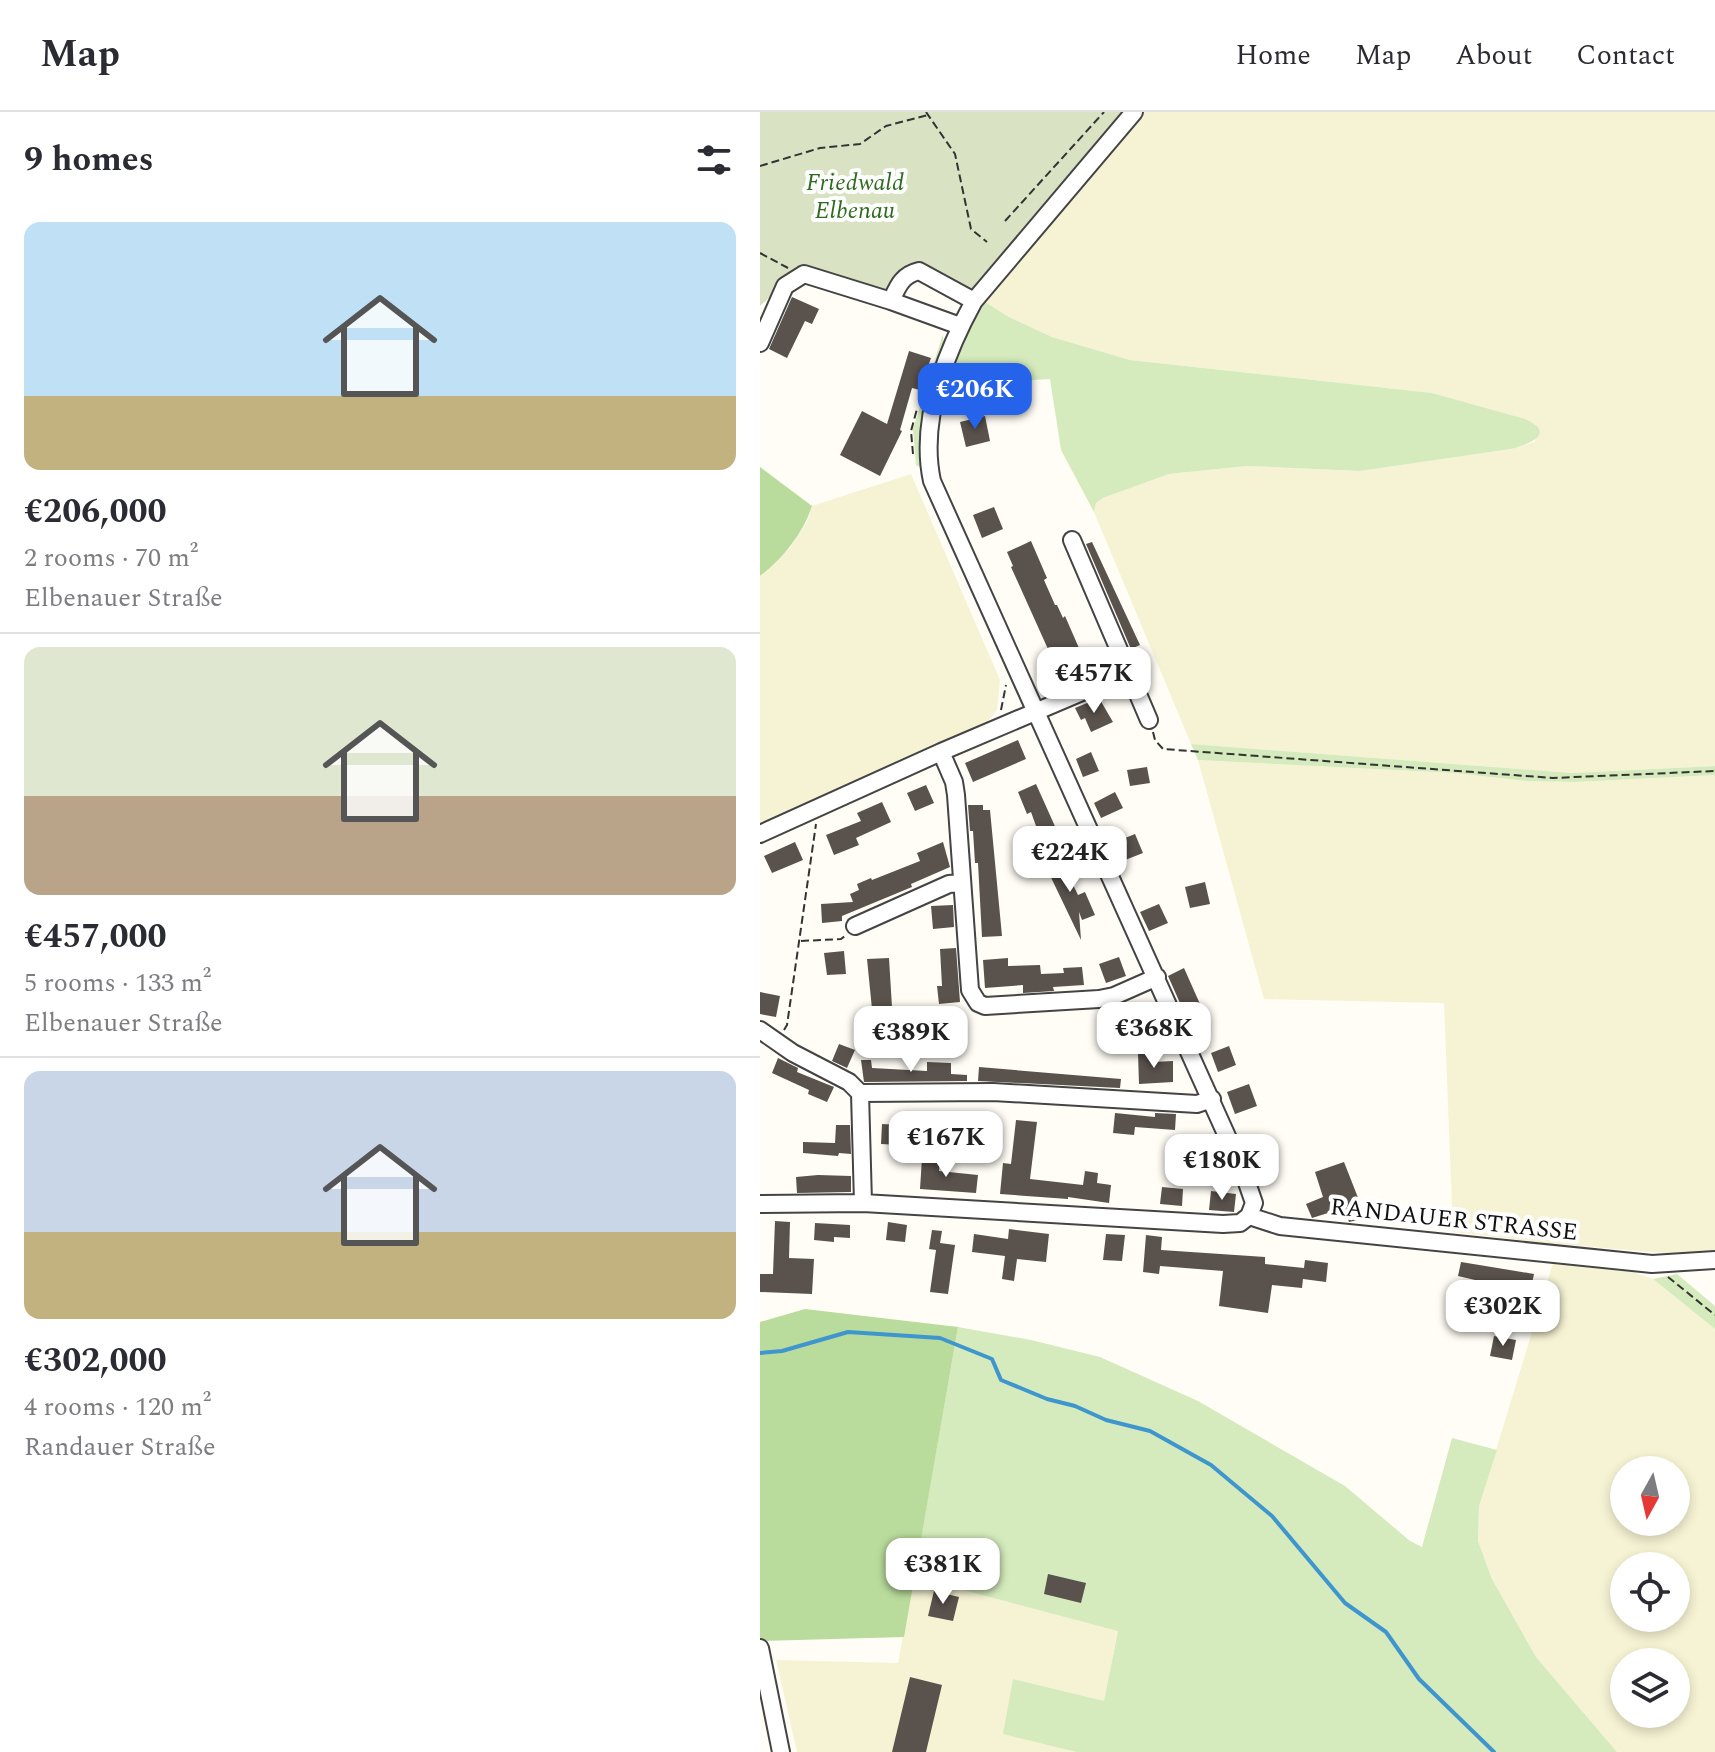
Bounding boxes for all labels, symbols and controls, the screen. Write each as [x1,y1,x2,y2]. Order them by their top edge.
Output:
text: Map [40,26,120,84]
text: Home [1235,34,1311,77]
text: Map [1355,34,1411,77]
text: About [1455,34,1532,77]
text: Contact [1576,34,1675,77]
text: 9 homes [24,134,154,186]
icon: filters [692,138,736,182]
park label: Friedwald Elbenau [806,165,904,229]
icon: home [308,274,452,418]
pin: €206K [919,363,1031,431]
text: €206K [936,369,1014,409]
text: €206,000 [24,486,167,538]
text: 2 rooms · 70 m² [24,538,198,578]
text: Elbenauer Straße [24,578,223,618]
pin: €457K [1038,647,1150,715]
text: €457K [1055,653,1133,693]
icon: home [308,699,452,843]
pin: €224K [1014,826,1126,894]
text: €224K [1031,832,1109,872]
text: €457,000 [24,911,167,963]
text: 5 rooms · 133 m² [24,963,211,1003]
pin: €368K [1098,1002,1210,1070]
text: Elbenauer Straße [24,1003,223,1043]
pin: €389K [855,1006,967,1074]
text: €368K [1115,1008,1193,1048]
text: €389K [872,1012,950,1052]
pin: €167K [890,1111,1002,1179]
text: €167K [907,1117,985,1157]
icon: home [308,1123,452,1267]
pin: €180K [1166,1134,1278,1202]
text: €180K [1183,1140,1261,1180]
street label: RANDAUER STRASSE [1328,1189,1579,1251]
pin: €302K [1447,1280,1559,1348]
text: €302K [1464,1286,1542,1326]
text: €302,000 [24,1335,167,1387]
text: 4 rooms · 120 m² [24,1387,211,1427]
text: Randauer Straße [24,1427,216,1467]
north arrow [1610,1456,1690,1536]
map controls [1610,1456,1690,1728]
pin: €381K [887,1538,999,1606]
text: €381K [904,1544,982,1584]
button: locate [1610,1552,1690,1632]
button: layers [1610,1648,1690,1728]

